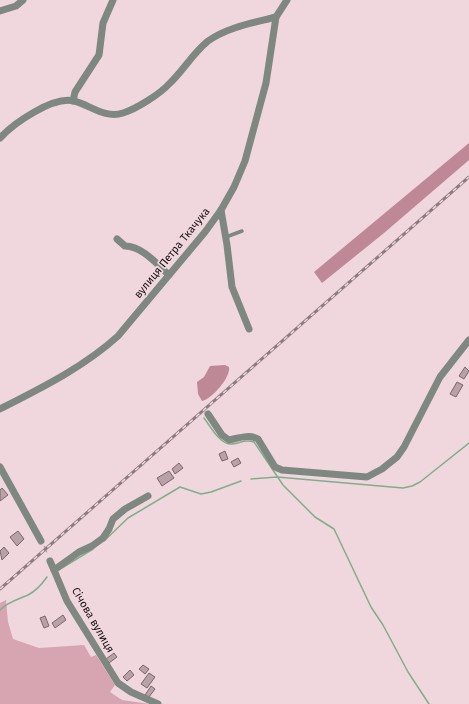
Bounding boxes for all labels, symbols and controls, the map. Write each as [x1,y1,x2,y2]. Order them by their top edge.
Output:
street label: вулиця Петра Ткачука [131,205,213,301]
street label: Січова вулиця [69,585,117,655]

